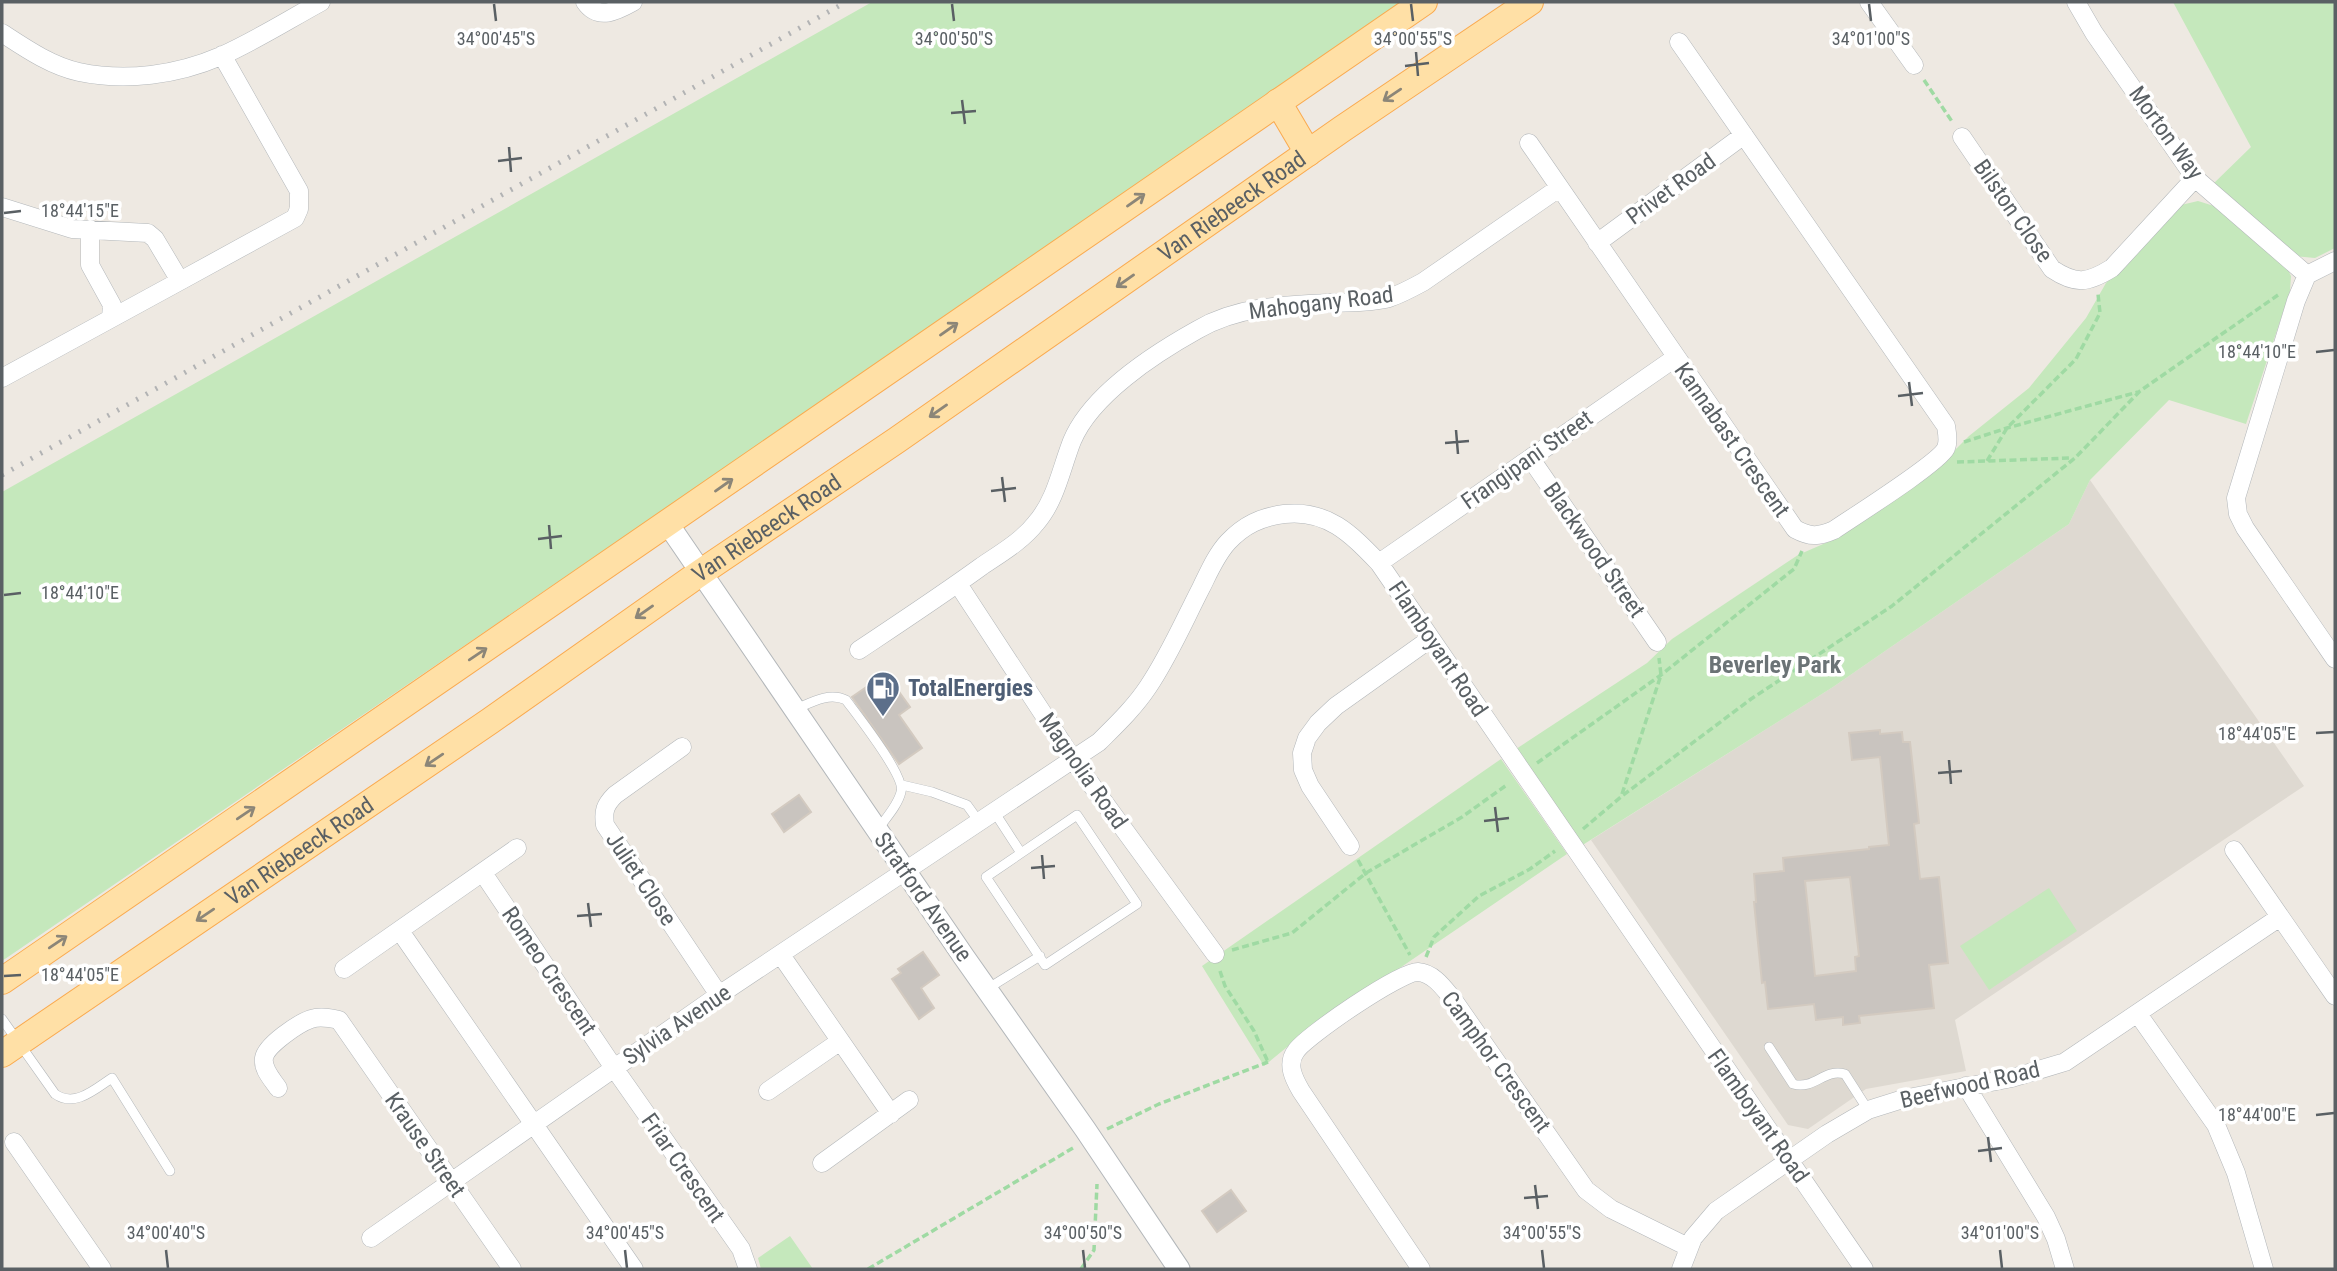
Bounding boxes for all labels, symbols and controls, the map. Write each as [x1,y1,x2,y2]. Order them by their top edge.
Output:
text: 34°00'45"S [457,28,535,49]
text: 34°00'50"S [915,28,993,49]
text: 34°00'55"S [1374,28,1452,49]
text: 34°01'00"S [1832,28,1910,49]
street label: Morton Way [2123,81,2209,185]
one-way arrow [1383,88,1402,102]
street label: Van Riebeeck Road [1153,145,1311,267]
street label: Privet Road [1621,148,1721,230]
street label: Bilston Close [1968,154,2058,268]
one-way arrow [1126,193,1145,207]
text: 18°44'15"E [41,200,119,221]
one-way arrow [1116,274,1135,288]
street label: Mahogany Road [1247,281,1395,325]
one-way arrow [939,322,958,336]
text: 18°44'10"E [2218,341,2296,362]
street label: Kannabast Crescent [1669,358,1795,522]
one-way arrow [929,404,948,418]
street label: Frangipani Street [1456,405,1598,515]
street label: Van Riebeeck Road [687,468,846,588]
street label: Blackwood Street [1537,477,1651,623]
one-way arrow [714,478,733,492]
street label: Flamboyant Road [1383,576,1493,722]
text: 18°44'10"E [41,582,119,603]
one-way arrow [635,605,654,619]
one-way arrow [467,647,487,661]
district label: Beverley Park [1709,651,1842,679]
fuel station icon: TotalEnergies [864,669,902,718]
place label: TotalEnergies [908,675,1033,702]
street label: Magnolia Road [1033,708,1133,834]
text: 18°44'05"E [2218,723,2296,744]
one-way arrow [424,753,444,767]
street label: Van Riebeeck Road [220,791,379,911]
one-way arrow [235,806,255,820]
street label: Juliet Close [600,827,682,931]
street label: Stratford Avenue [868,827,978,967]
street label: Romeo Crescent [496,902,602,1040]
one-way arrow [196,908,215,922]
one-way arrow [48,935,67,949]
text: 18°44'05"E [41,964,119,985]
street label: Sylvia Avenue [618,979,736,1071]
street label: Camphor Crescent [1436,986,1556,1138]
street label: Flamboyant Road [1702,1044,1814,1188]
street label: Beefwood Road [1898,1056,2042,1114]
street label: Krause Street [379,1087,471,1203]
text: 18°44'00"E [2218,1104,2296,1125]
street label: Friar Crescent [636,1108,730,1228]
text: 34°00'40"S [127,1222,205,1243]
text: 34°00'45"S [586,1222,664,1243]
text: 34°00'50"S [1044,1222,1122,1243]
text: 34°00'55"S [1503,1222,1581,1243]
text: 34°01'00"S [1961,1222,2039,1243]

